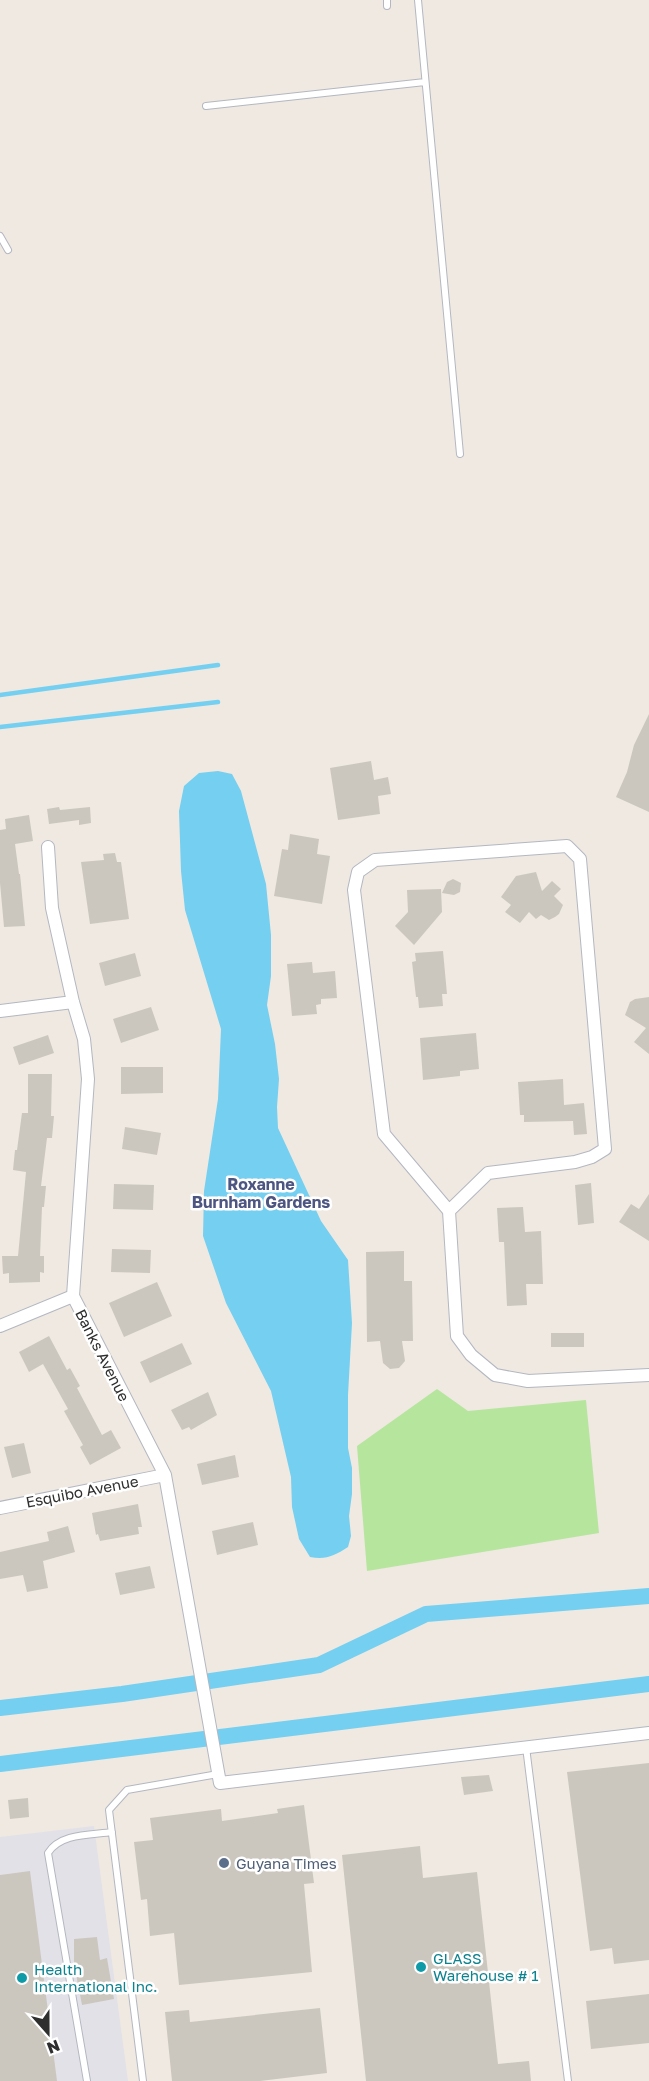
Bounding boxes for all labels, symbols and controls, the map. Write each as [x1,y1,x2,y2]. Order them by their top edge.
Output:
district label: Roxanne Burnham Gardens [192,1174,330,1212]
street label: Banks Avenue [72,1306,134,1404]
street label: Esquibo Avenue [24,1471,140,1511]
place label: Guyana Times [236,1854,337,1872]
marker: Guyana Times [217,1856,231,1870]
place label: GLASS Warehouse # 1 [433,1949,539,1984]
place label: Health International Inc. [34,1960,157,1995]
marker: GLASS Warehouse # 1 [414,1960,428,1974]
marker: Health International Inc. [15,1971,29,1985]
north arrow [18,2003,78,2063]
text: N [44,2035,63,2059]

